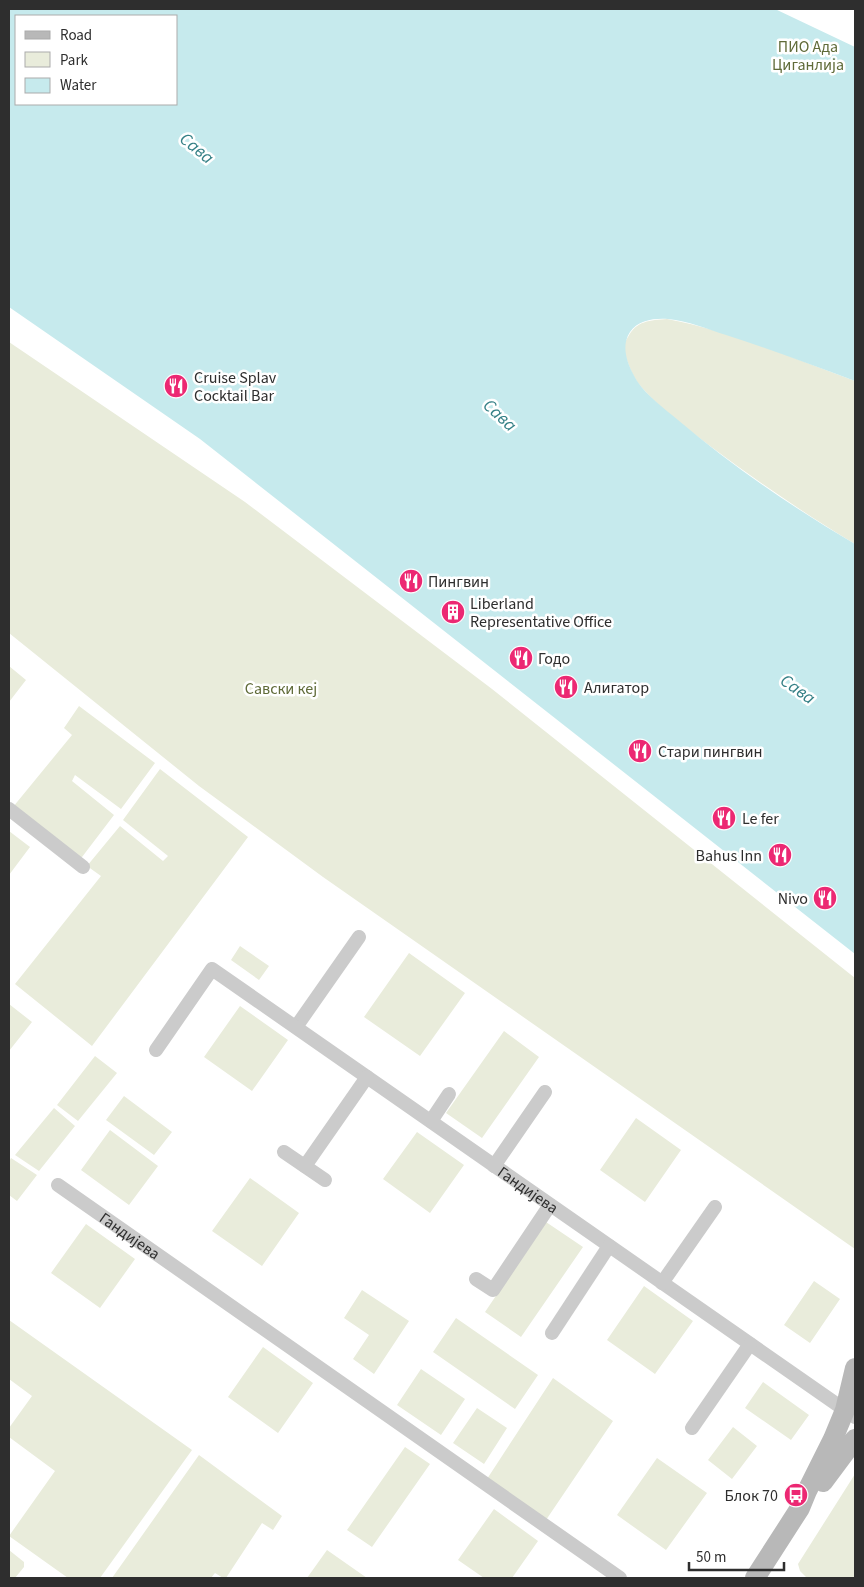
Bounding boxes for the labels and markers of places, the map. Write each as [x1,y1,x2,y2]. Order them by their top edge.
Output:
place label: Cruise Splav Cocktail Bar [194,367,277,407]
restaurant icon: Cruise Splav Cocktail Bar [163,373,189,399]
restaurant icon: Пингвин [398,568,424,594]
place label: Пингвин [428,571,489,593]
place label: Liberland Representative Office [470,593,612,633]
building icon: Liberland Representative Office [440,599,466,625]
restaurant icon: Годо [508,645,534,671]
place label: Годо [538,648,570,670]
restaurant icon: Алигатор [553,674,579,700]
place label: Алигатор [584,677,649,699]
restaurant icon: Стари пингвин [627,738,653,764]
place label: Стари пингвин [658,741,763,763]
restaurant icon: Le fer [711,805,737,831]
place label: Le fer [742,808,779,830]
restaurant icon: Bahus Inn [767,842,793,868]
place label: Bahus Inn [696,845,762,867]
restaurant icon: Nivo [812,885,838,911]
place label: Nivo [778,888,808,910]
bus stop icon: Блок 70 [783,1482,809,1508]
place label: Блок 70 [725,1485,778,1507]

